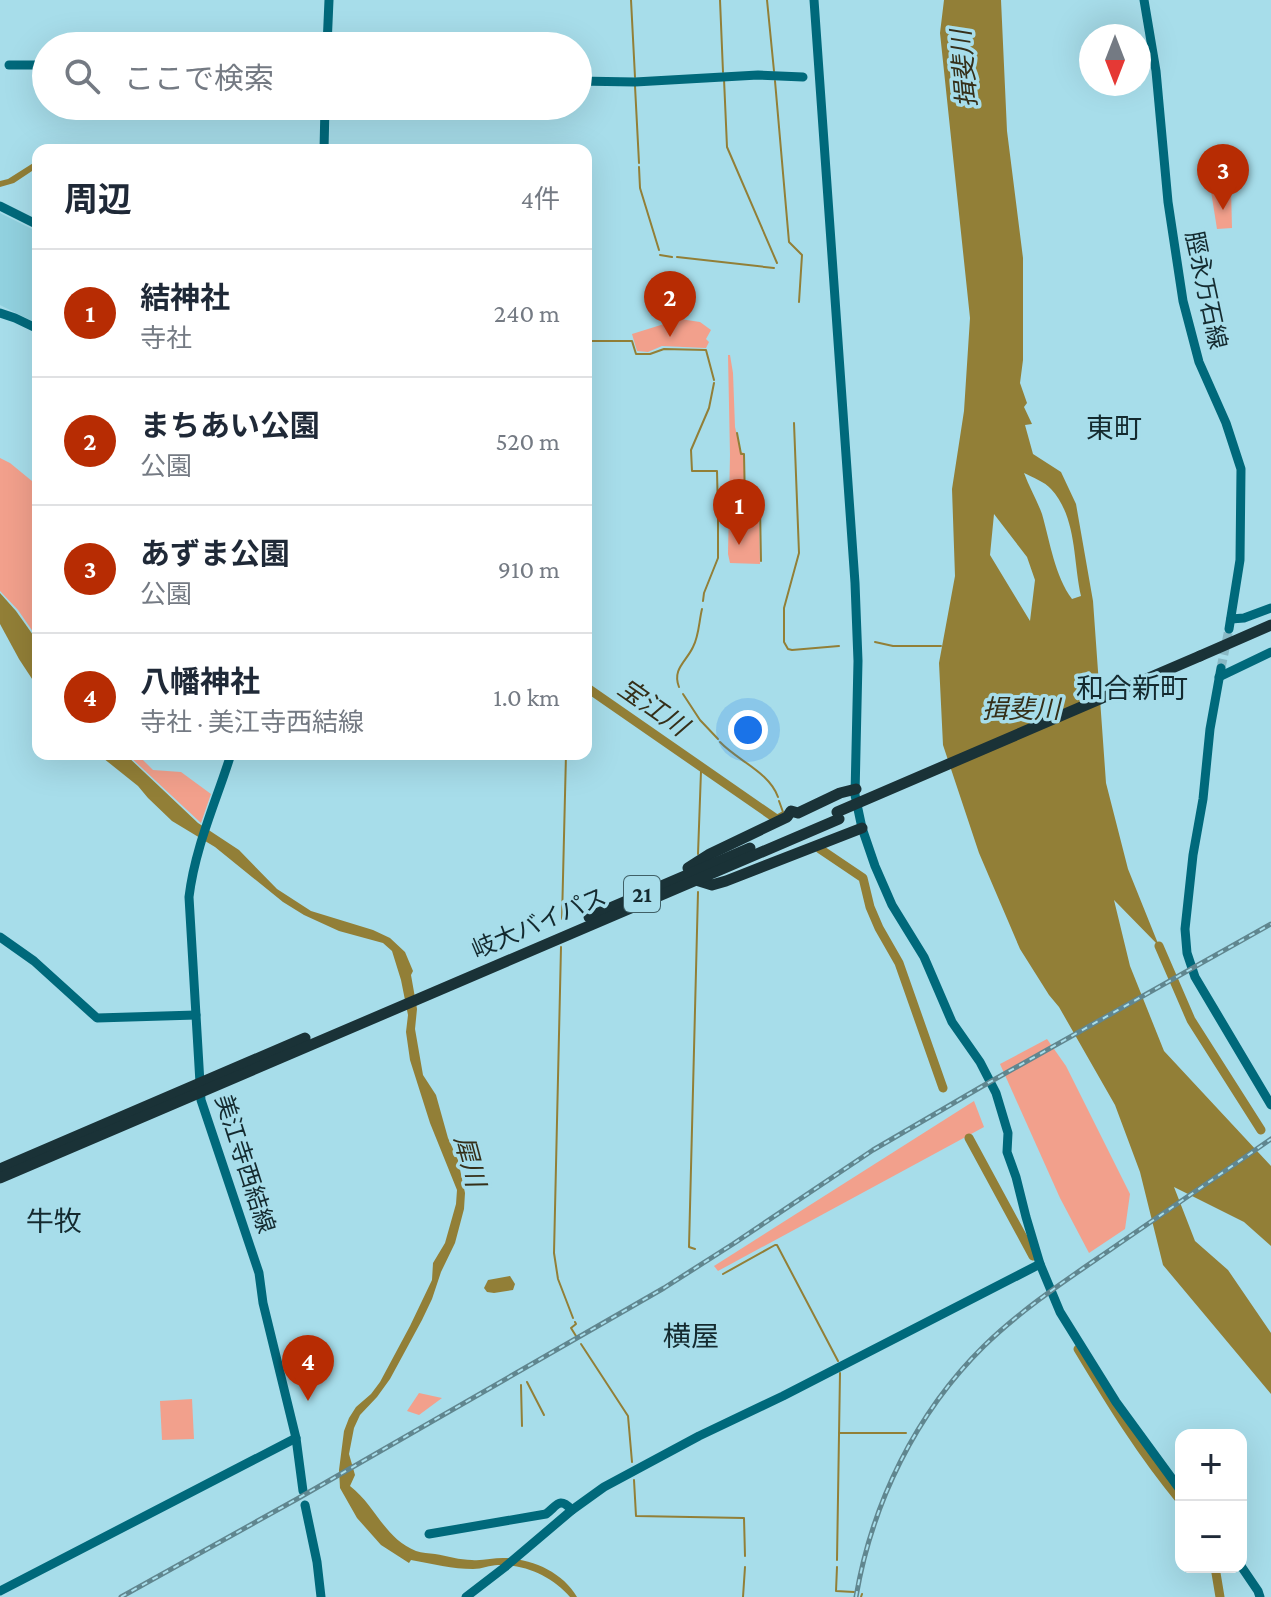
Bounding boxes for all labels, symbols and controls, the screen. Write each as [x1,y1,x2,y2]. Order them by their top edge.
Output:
north arrow [1079,24,1151,96]
water label: 揖斐川 [946,26,982,109]
search box [32,32,592,120]
icon: search [60,54,104,98]
text: ここで検索 [124,62,274,95]
pin: 3 [1197,144,1249,210]
text: 周辺 [64,181,132,218]
text: 4件 [521,185,560,214]
street label: 脛永万石線 [1181,228,1232,351]
pin: 2 [644,271,696,337]
text: 結神社 [140,281,230,314]
text: 1 [85,299,95,328]
text: 240 m [494,299,560,328]
text: 寺社 [140,324,192,353]
text: まちあい公園 [140,409,320,442]
district label: 東町 [1086,413,1142,444]
text: 2 [83,427,97,456]
text: 520 m [496,427,560,456]
text: 公園 [140,452,192,481]
pin: 1 [713,479,765,545]
text: あずま公園 [140,537,290,570]
text: 3 [84,555,96,584]
text: 910 m [498,555,560,584]
text: 公園 [140,580,192,609]
text: 八幡神社 [140,665,260,698]
water label: 宝江川 [612,673,695,743]
district label: 和合新町 [1076,673,1188,704]
text: 4 [83,683,97,712]
text: 1.0 km [493,683,560,712]
water label: 揖斐川 [982,695,1063,724]
text: 寺社 · 美江寺西結線 [140,708,364,737]
your location [728,710,768,750]
road number: 21 [624,876,660,912]
street label: 岐大バイパス [467,882,610,963]
street label: 美江寺西結線 [210,1091,281,1236]
water label: 犀川 [449,1132,491,1193]
district label: 牛牧 [26,1206,82,1237]
district label: 横屋 [663,1321,719,1352]
pin: 4 [282,1335,334,1401]
map controls [1175,1429,1247,1573]
button: + [1175,1429,1247,1501]
button: − [1175,1501,1247,1573]

